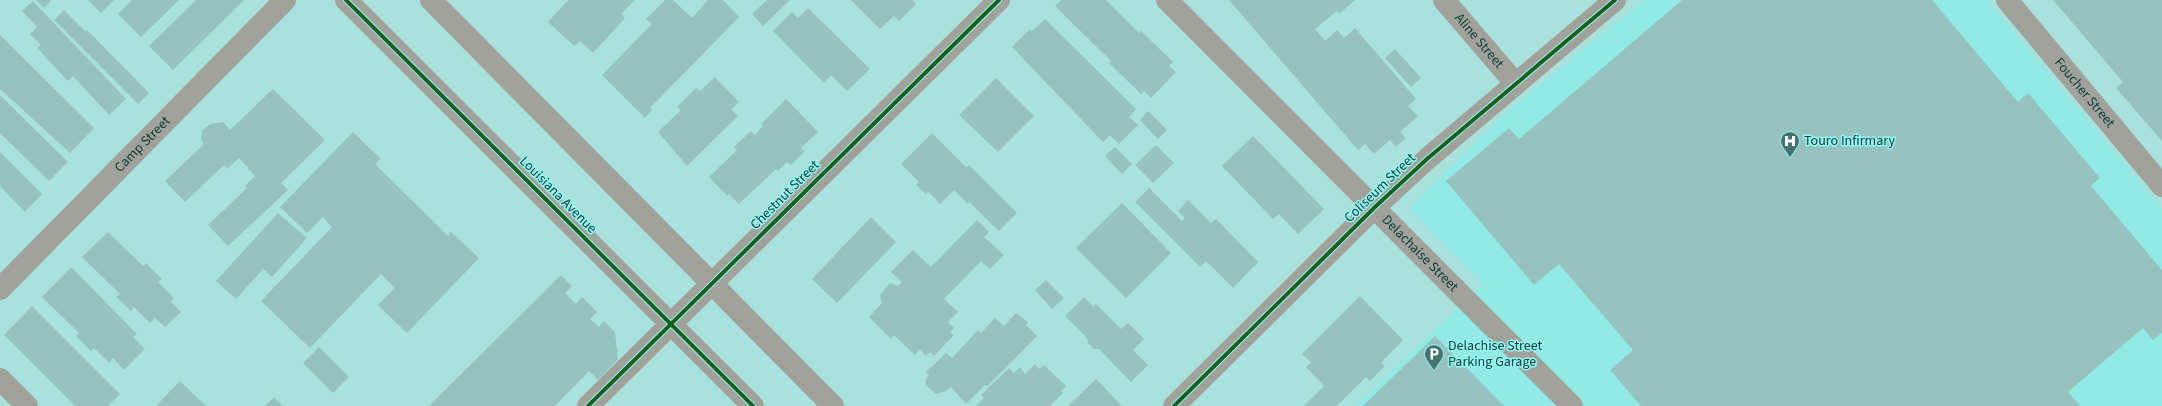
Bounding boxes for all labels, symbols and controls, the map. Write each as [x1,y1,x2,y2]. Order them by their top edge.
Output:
street label: Aline Street [1450,9,1509,73]
street label: Foucher Street [2049,54,2120,132]
street label: Camp Street [110,111,175,177]
hospital icon: Touro Infirmary [1779,130,1801,158]
place label: Touro Infirmary [1804,131,1895,151]
street label: Coliseum Street [1340,148,1420,227]
street label: Louisiana Avenue [515,152,601,238]
street label: Chestnut Street [746,156,824,234]
street label: Delachaise Street [1377,210,1463,297]
place label: Delachise Street Parking Garage [1448,336,1543,372]
parking icon: Delachise Street Parking Garage [1423,343,1445,371]

